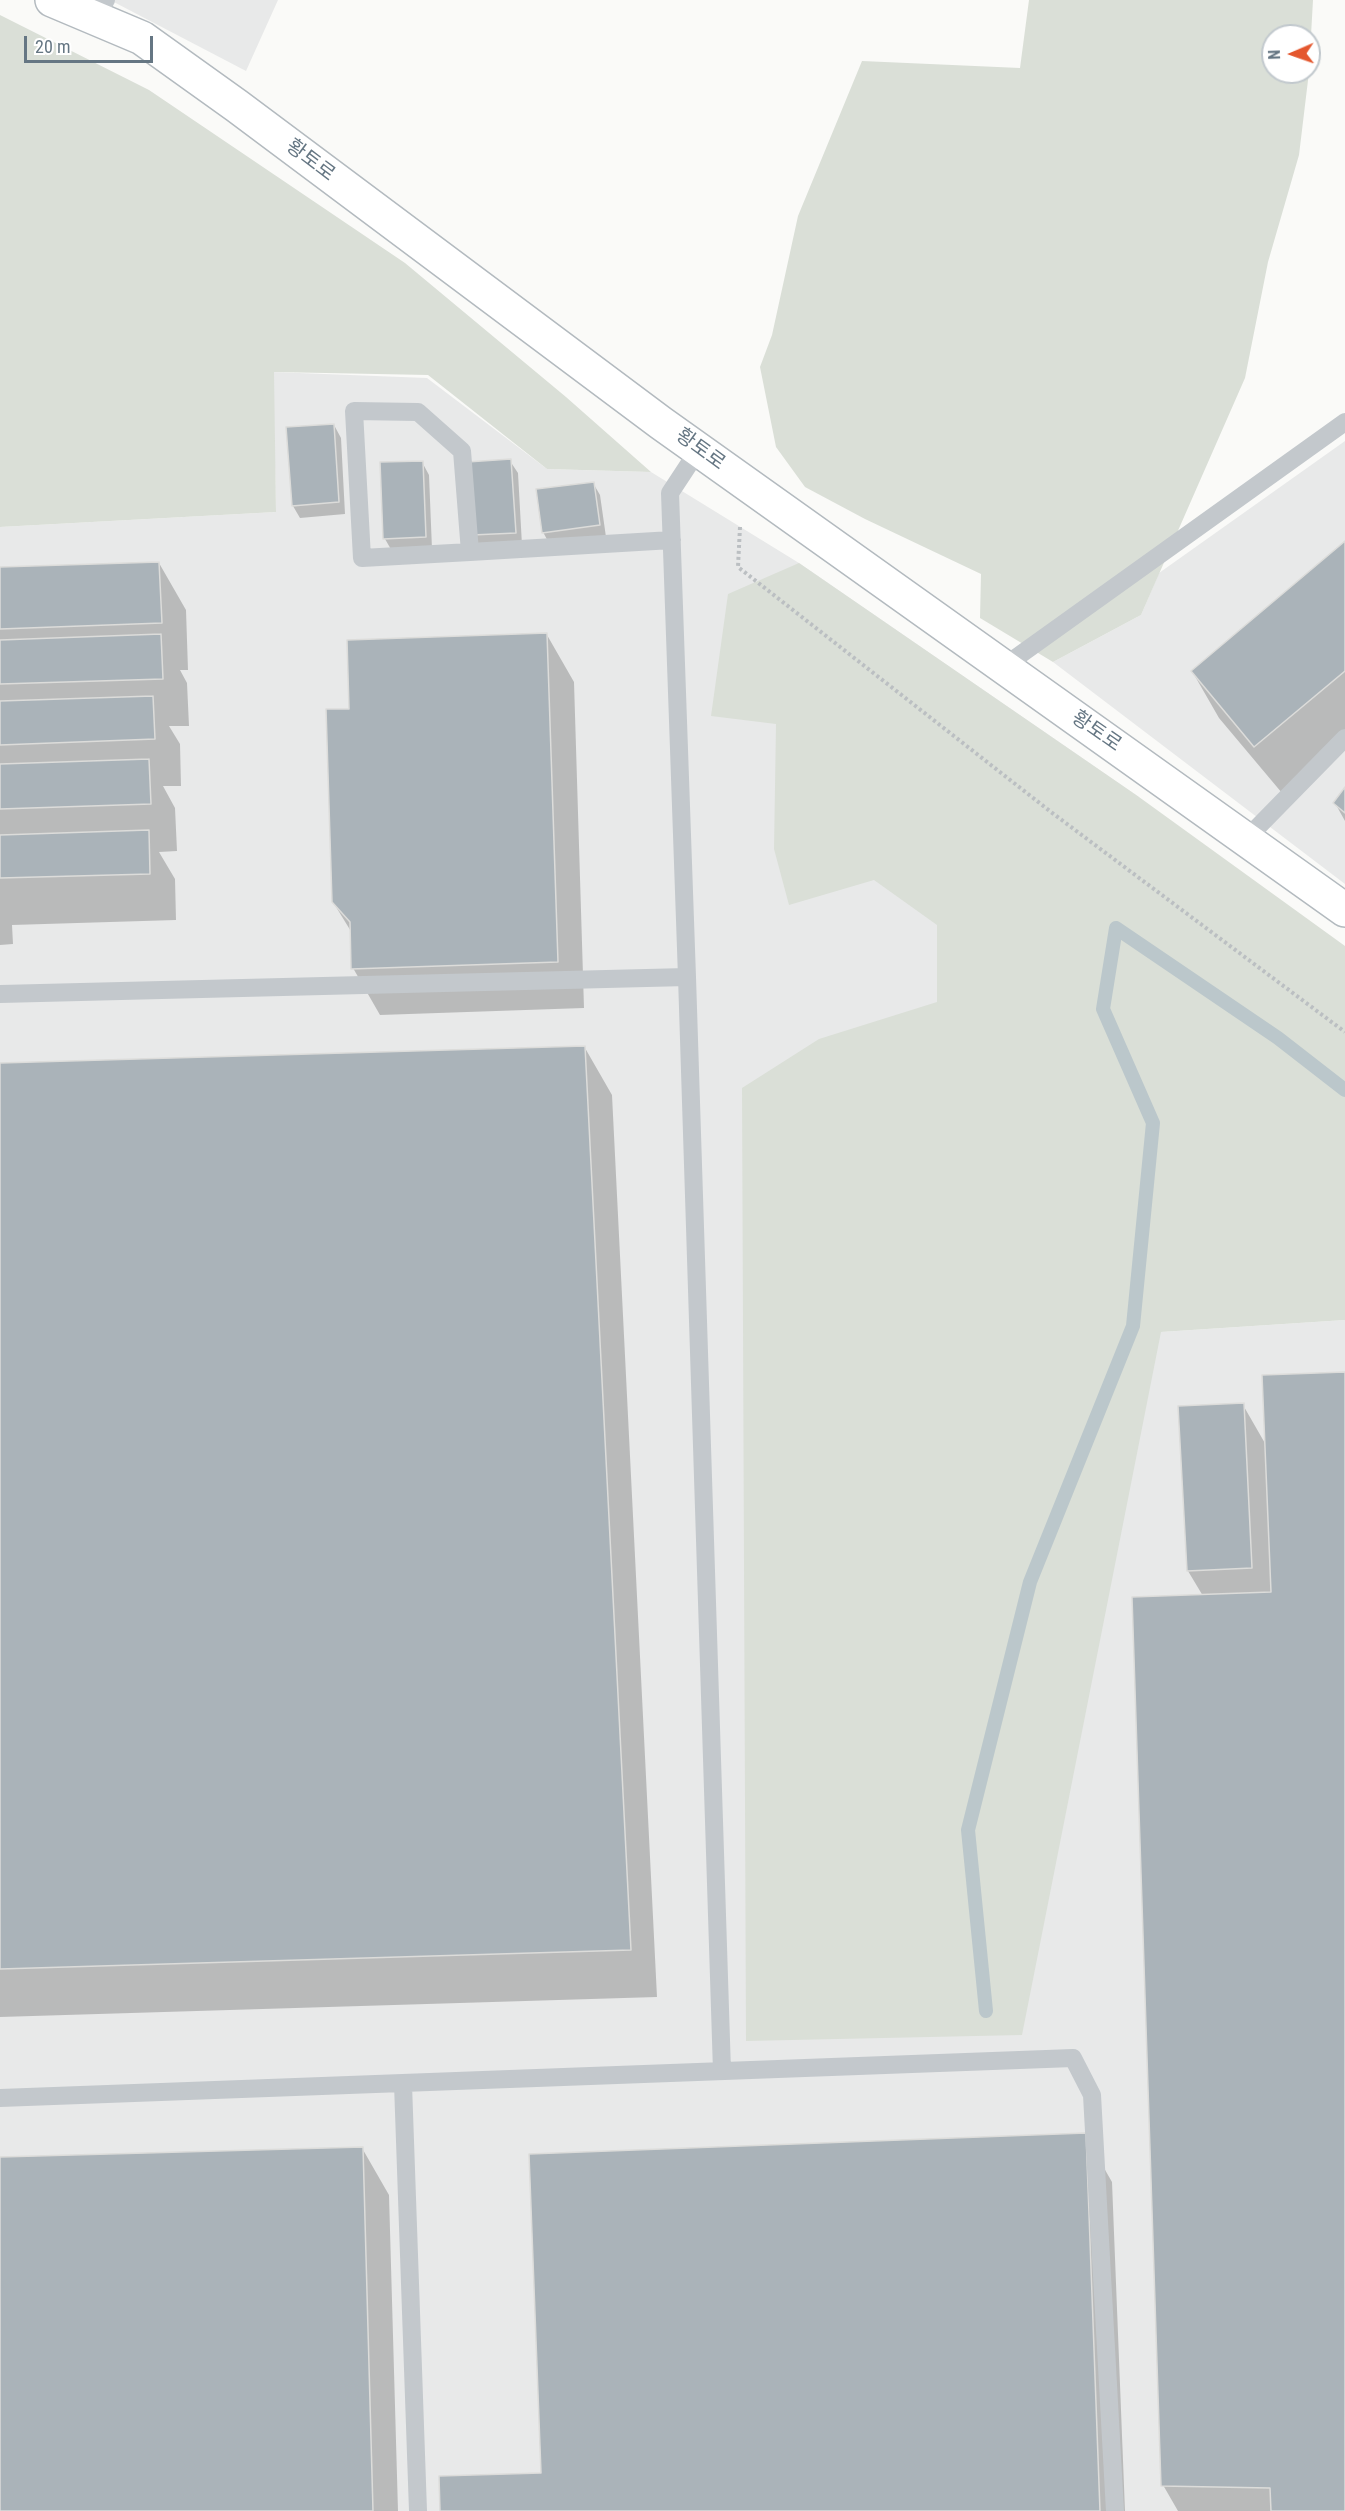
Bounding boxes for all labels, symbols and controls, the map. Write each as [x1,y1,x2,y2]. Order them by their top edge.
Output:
scale bar [27,24,156,62]
north arrow [1261,24,1321,84]
text: 20 m [35,36,70,57]
text: N [1265,49,1284,60]
street label: 황토로 [281,135,339,187]
street label: 황토로 [671,424,729,476]
street label: 황토로 [1067,706,1125,758]

